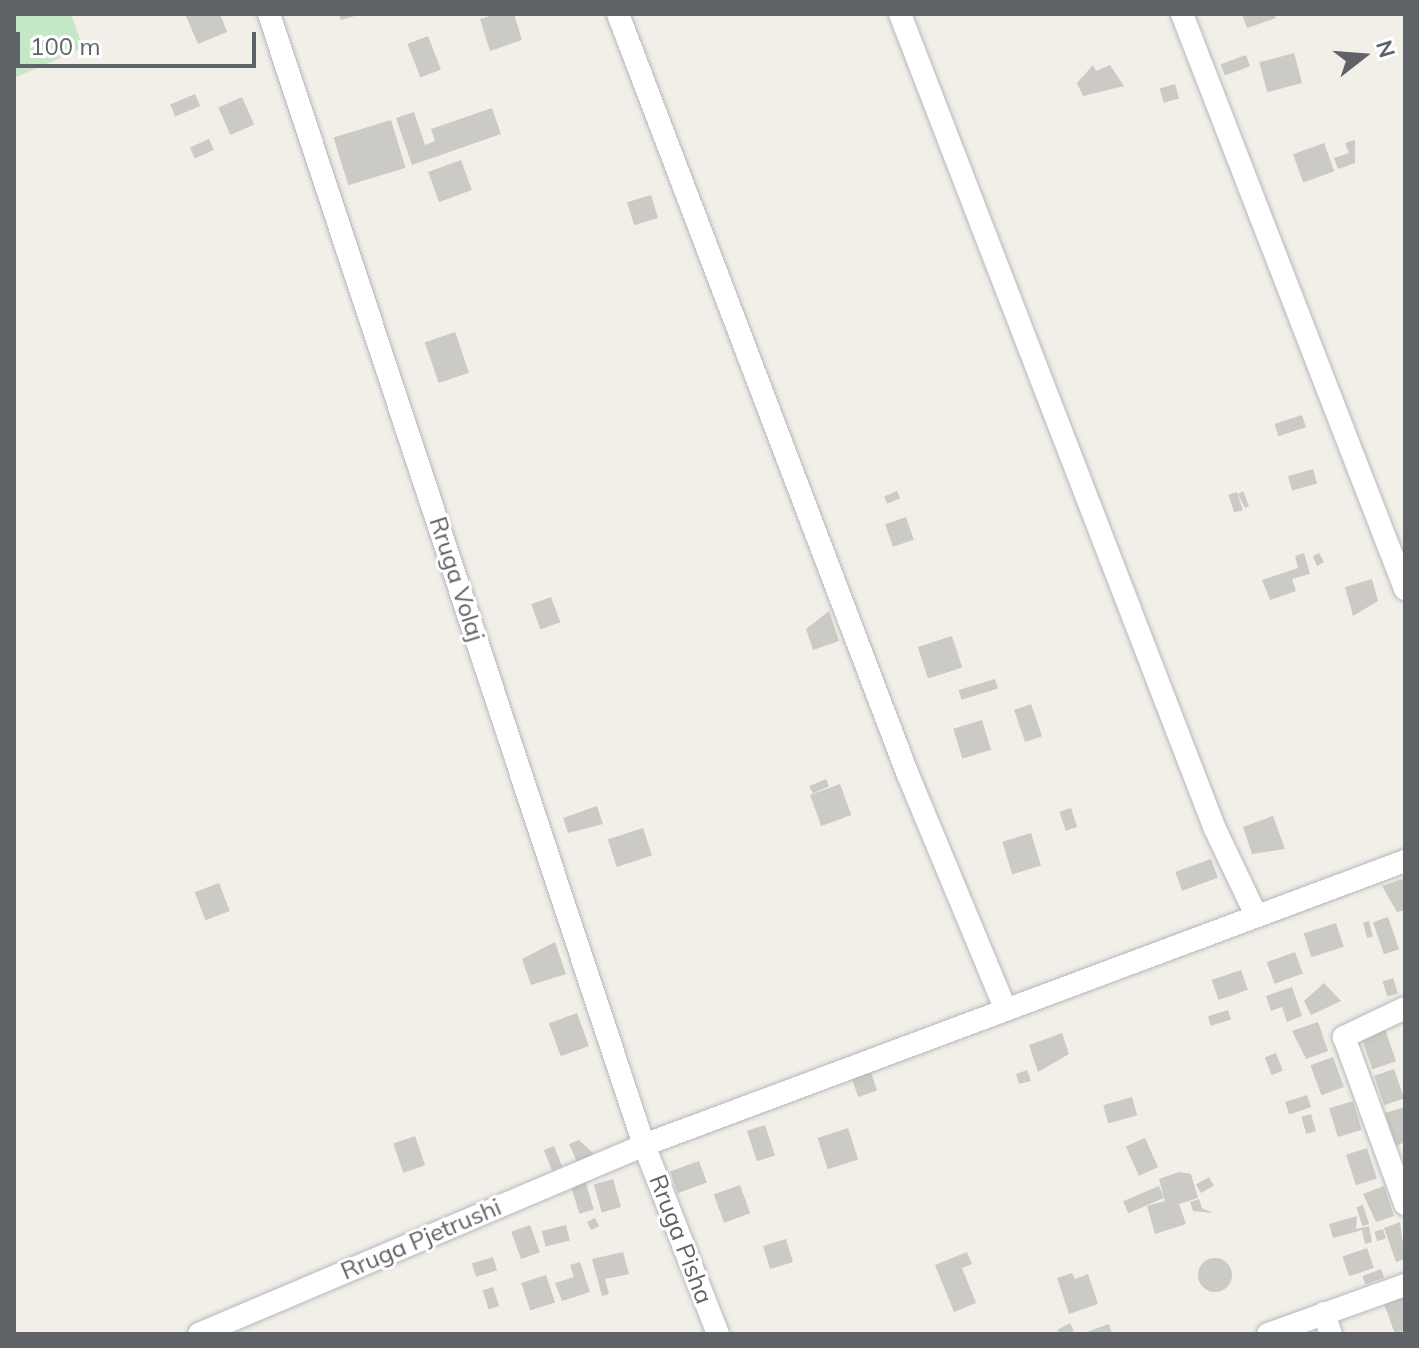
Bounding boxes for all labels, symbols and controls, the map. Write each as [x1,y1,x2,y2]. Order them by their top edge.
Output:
scale bar [20,16,260,66]
north arrow [1323,16,1403,96]
text: 100 m [30,31,101,61]
text: N [1370,37,1402,61]
street label: Rruga Volaj [423,513,491,645]
street label: Rruga Pisha [643,1170,719,1308]
street label: Rruga Pjetrushi [337,1192,505,1286]

